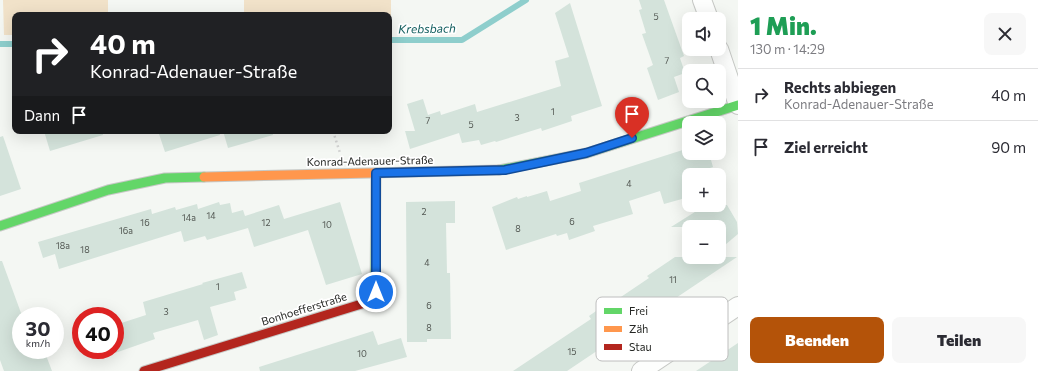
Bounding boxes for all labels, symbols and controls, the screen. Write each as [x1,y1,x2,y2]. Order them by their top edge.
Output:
house number: 5 [653,11,659,22]
text: 1 Min. [750,11,817,40]
map controls [682,12,726,264]
button: sound [682,12,726,56]
button: close [984,13,1026,55]
water label: Krebsbach [398,20,456,36]
text: 40 m [90,26,156,60]
icon: right [24,28,76,80]
text: 130 m · 14:29 [750,41,825,57]
house number: 7 [665,55,670,66]
text: Konrad-Adenauer-Straße [90,60,297,82]
button: search [682,64,726,108]
text: Rechts abbiegen [784,78,896,96]
icon: right [750,84,772,106]
text: 40 m [991,86,1026,104]
text: Konrad-Adenauer-Straße [784,96,934,112]
pin [615,97,649,138]
icon: arrive [621,103,643,125]
icon: arrive [68,104,90,126]
text: Dann [24,106,60,124]
house number: 1 [551,106,555,117]
house number: 3 [514,112,520,123]
house number: 7 [426,115,431,126]
button: layers [682,116,726,160]
house number: 5 [468,119,474,130]
icon: arrive [750,136,772,158]
text: Ziel erreicht [784,138,868,156]
text: 90 m [991,138,1026,156]
street label: Konrad-Adenauer-Straße [307,153,434,168]
button: + [682,168,726,212]
house number: 4 [626,178,632,189]
house number: 2 [422,206,427,217]
house number: 14 [206,210,216,221]
house number: 14a [182,212,196,223]
house number: 6 [569,216,575,227]
house number: 16 [140,217,150,228]
house number: 12 [262,217,270,228]
house number: 10 [322,219,332,230]
button: − [682,220,726,264]
house number: 8 [515,223,521,234]
house number: 16a [119,225,133,236]
house number: 18a [56,240,70,251]
house number: 18 [80,244,90,255]
house number: 4 [424,257,430,268]
position arrow [355,271,397,313]
house number: 11 [669,274,677,285]
house number: 1 [216,281,220,292]
street label: Bonhoefferstraße [260,289,348,328]
legend [596,297,728,361]
house number: 6 [426,300,432,311]
text: Frei [629,304,648,317]
house number: 3 [163,306,169,317]
speed limit sign: 40 [72,307,124,359]
text: 30 [26,316,50,340]
button: Beenden [750,317,884,363]
button: Teilen [892,317,1026,363]
house number: 8 [426,322,432,333]
text: Zäh [629,322,648,335]
text: km/h [26,337,50,349]
text: Stau [629,340,652,353]
house number: 15 [567,346,577,357]
house number: 10 [357,348,367,359]

